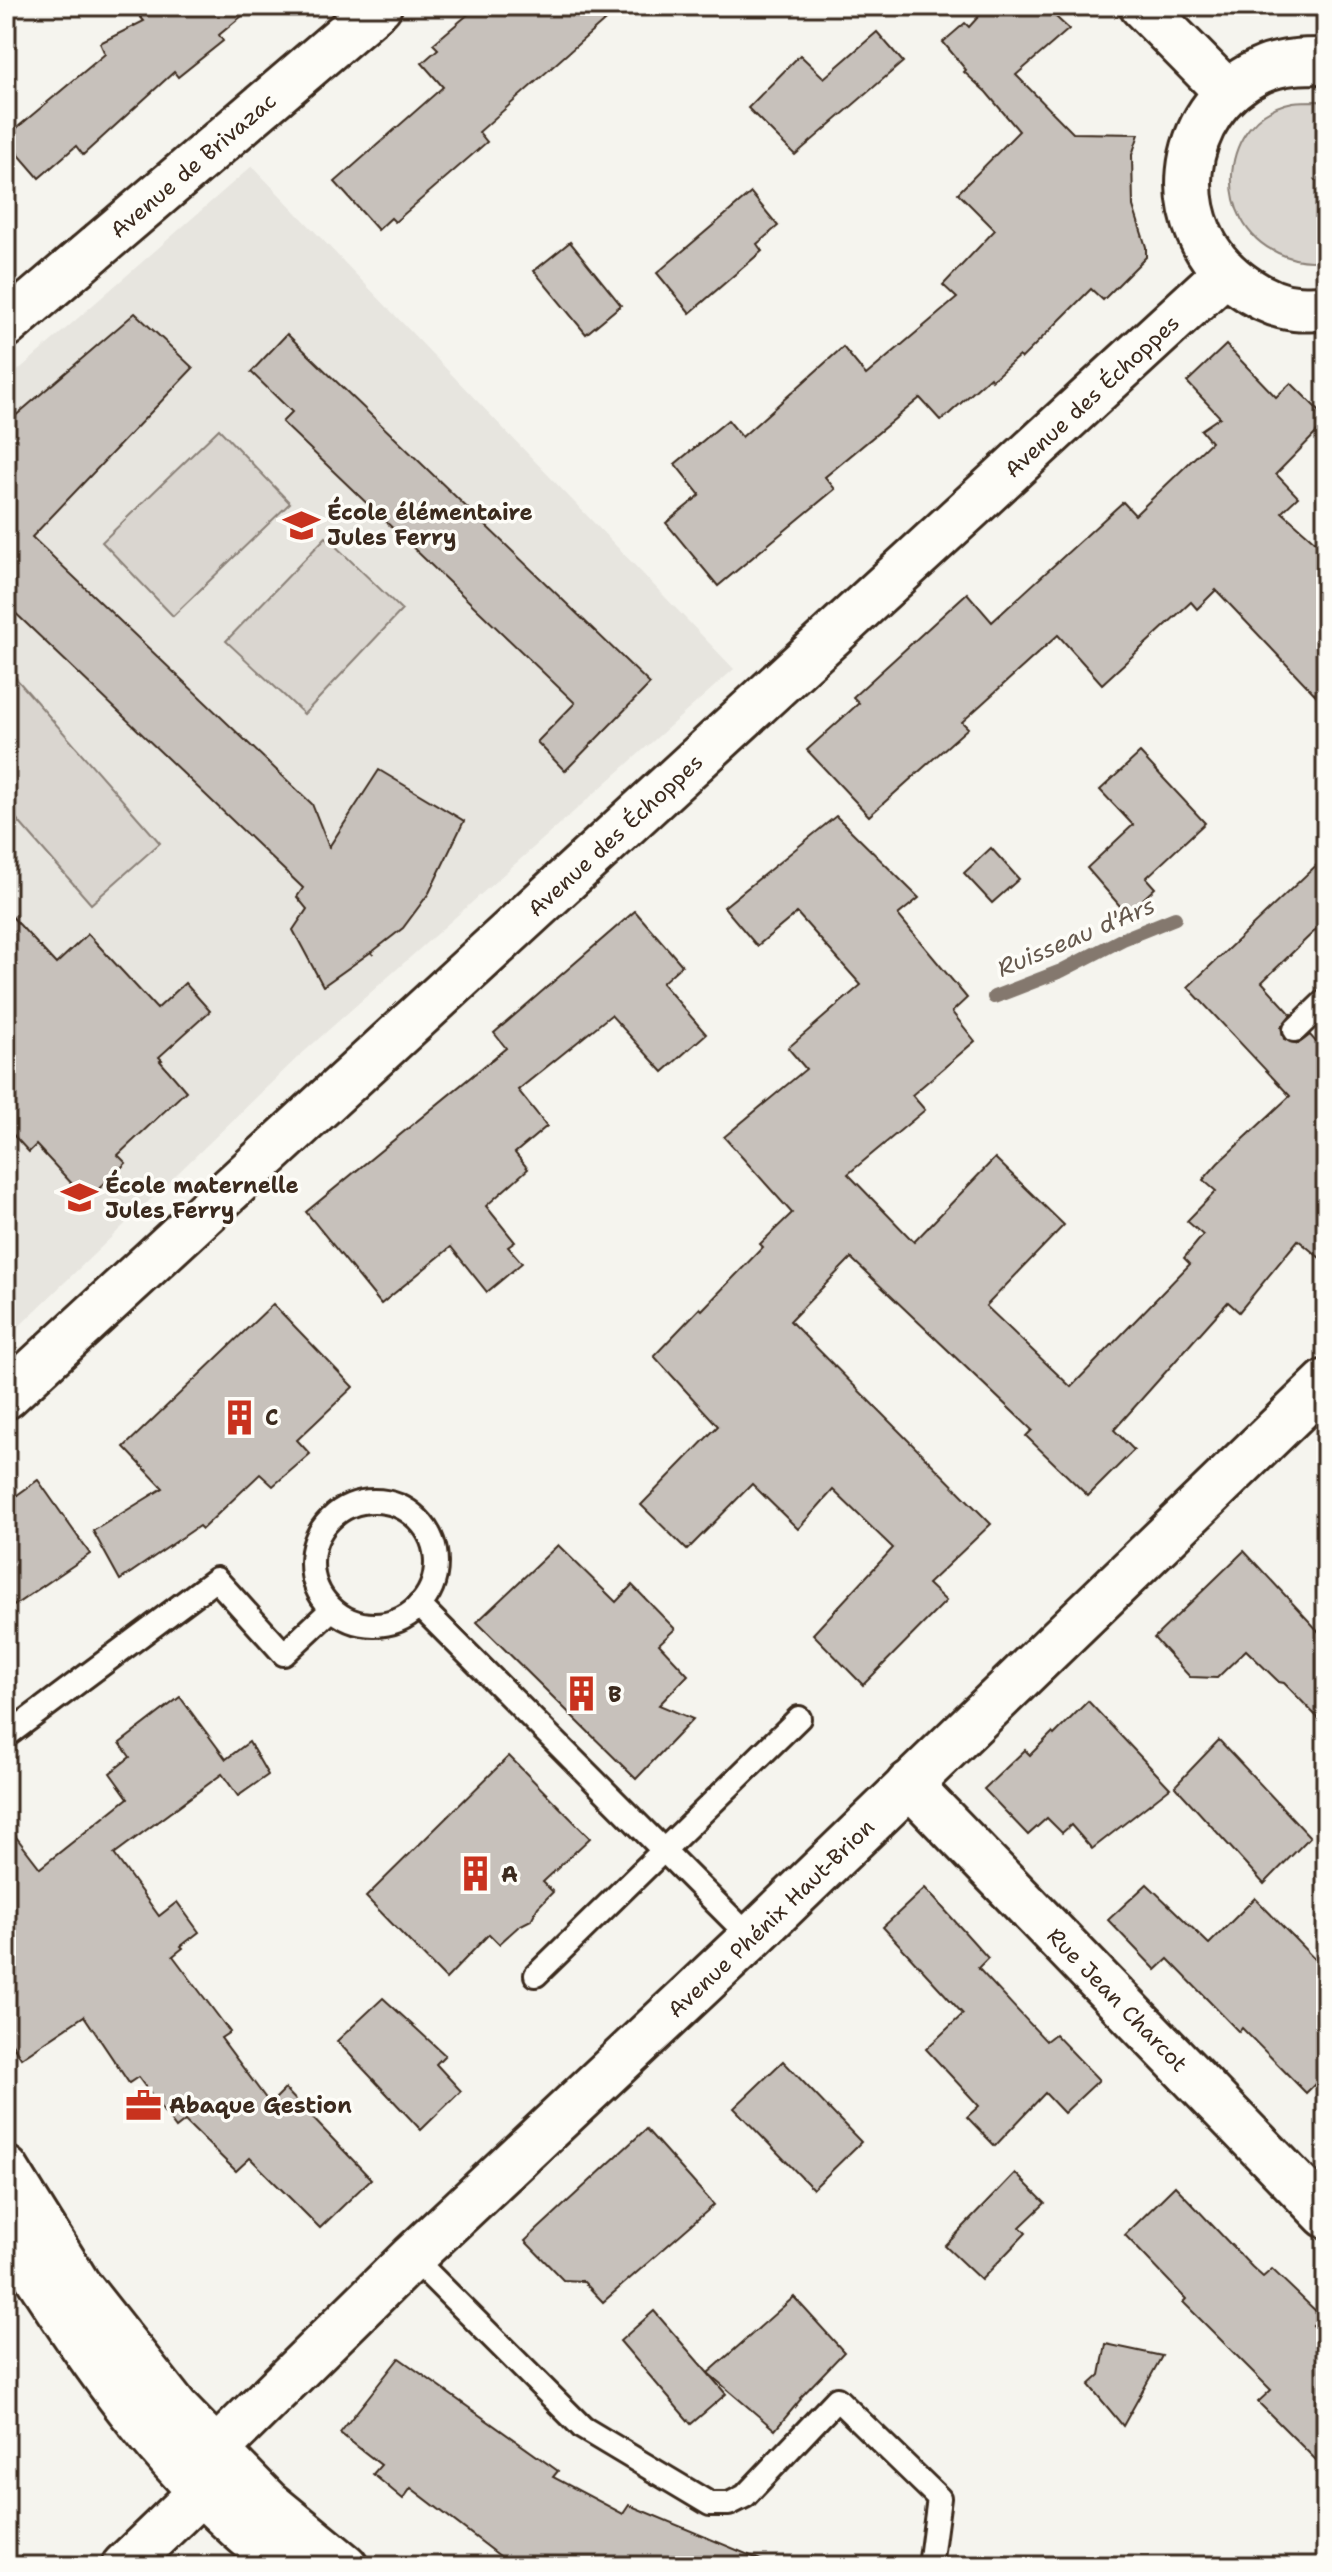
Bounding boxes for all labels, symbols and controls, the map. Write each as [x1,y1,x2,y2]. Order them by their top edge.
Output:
street label: Avenue de Brivazac [104,86,282,245]
street label: Avenue des Échoppes [998,308,1186,484]
place label: École élémentaire Jules Ferry [327,496,533,552]
school or university icon: École élémentaire Jules Ferry [282,506,320,544]
street label: Avenue des Échoppes [522,747,709,923]
water label: Ruisseau d'Ars [992,889,1160,985]
place label: École maternelle Jules Ferry [105,1169,299,1225]
school or university icon: École maternelle Jules Ferry [60,1179,98,1217]
building icon: C [220,1398,258,1436]
place label: C [265,1403,279,1432]
building icon: B [563,1675,601,1713]
place label: B [608,1680,622,1709]
street label: Avenue Phénix Haut-Brion [661,1813,881,2024]
building icon: A [456,1855,494,1893]
place label: A [501,1860,518,1889]
street label: Rue Jean Charcot [1041,1922,1194,2078]
office icon: Abaque Gestion [124,2086,162,2124]
place label: Abaque Gestion [169,2091,352,2120]

